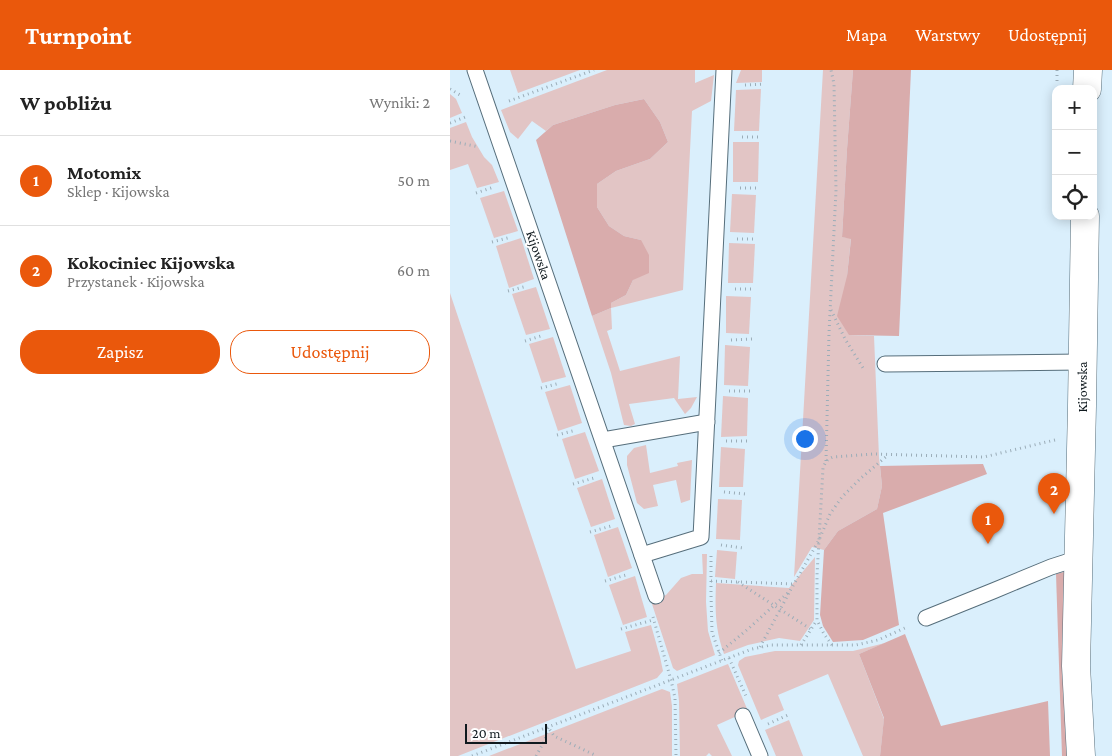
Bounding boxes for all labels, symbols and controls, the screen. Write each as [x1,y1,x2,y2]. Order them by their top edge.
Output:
text: Turnpoint [25,22,131,49]
text: Mapa [846,25,887,45]
text: Warstwy [915,25,980,45]
text: Udostępnij [1008,25,1087,45]
map controls [1052,85,1097,220]
button: + [1052,85,1097,130]
text: W pobliżu [20,91,112,115]
text: Wyniki: 2 [369,94,430,111]
button: − [1052,130,1097,175]
text: Motomix [67,162,141,183]
text: 1 [33,172,39,189]
text: 50 m [398,172,430,189]
button: locate [1052,175,1097,220]
text: Sklep · Kijowska [67,183,170,200]
street label: Kijowska [522,228,555,282]
text: Kokociniec Kijowska [67,252,235,273]
text: 2 [32,262,40,279]
text: 60 m [397,262,430,279]
text: Przystanek · Kijowska [67,273,205,290]
button: Zapisz [20,330,220,374]
button: Udostępnij [230,330,430,374]
street label: Kijowska [1074,361,1091,412]
your location [792,426,818,452]
pin: 2 [1038,473,1070,514]
pin: 1 [972,503,1004,544]
scale bar [465,721,548,744]
text: 20 m [472,725,500,741]

